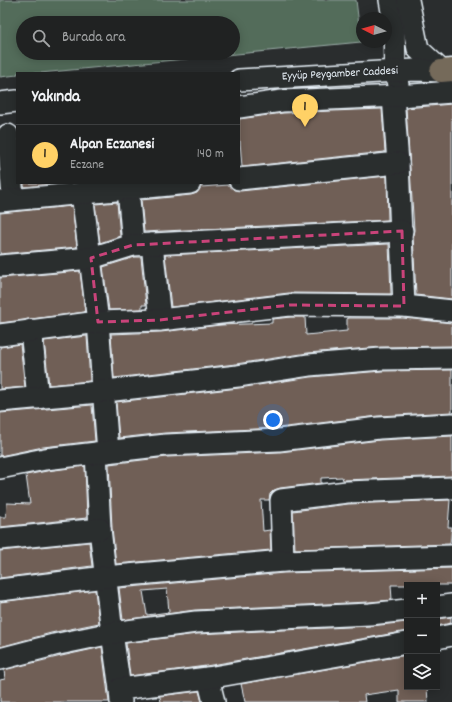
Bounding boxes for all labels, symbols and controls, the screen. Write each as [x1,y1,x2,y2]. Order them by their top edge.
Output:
north arrow [356,12,392,48]
search box [16,16,240,60]
icon: search [30,27,52,49]
text: Burada ara [62,27,125,49]
street label: Eyyüp Peygamber Caddesi [281,62,399,86]
text: Yakında [32,86,80,110]
pin: 1 [292,94,318,127]
text: Alpan Eczanesi [70,134,154,156]
text: 1 [44,145,46,164]
text: 140 m [197,145,224,164]
text: Eczane [70,156,104,175]
your location [263,410,283,430]
map controls [404,582,440,690]
button: + [404,582,440,618]
button: − [404,618,440,654]
button: layers [404,654,440,690]

